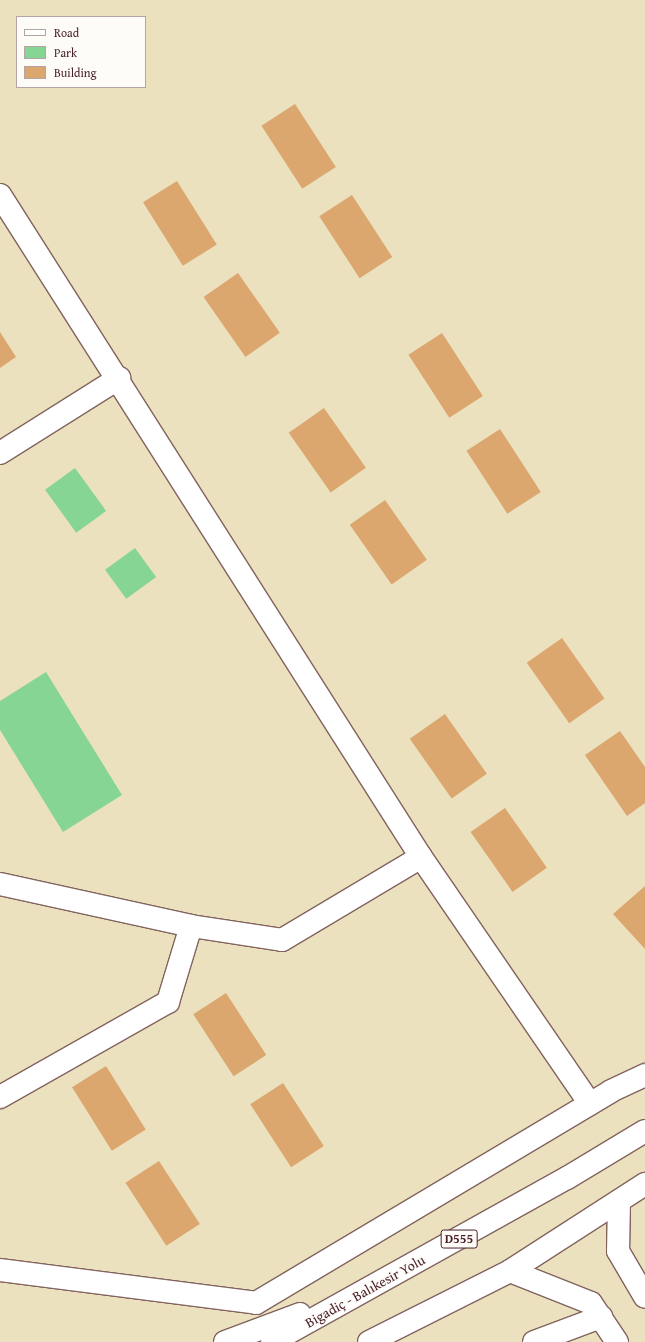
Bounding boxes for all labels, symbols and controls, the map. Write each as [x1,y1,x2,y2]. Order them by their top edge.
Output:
legend [16,16,146,88]
text: Road [54,24,79,41]
text: Park [54,44,77,61]
text: Building [54,64,97,81]
road number: D555 [440,1228,478,1250]
street label: Bigadiç - Balıkesir Yolu [302,1251,428,1331]

